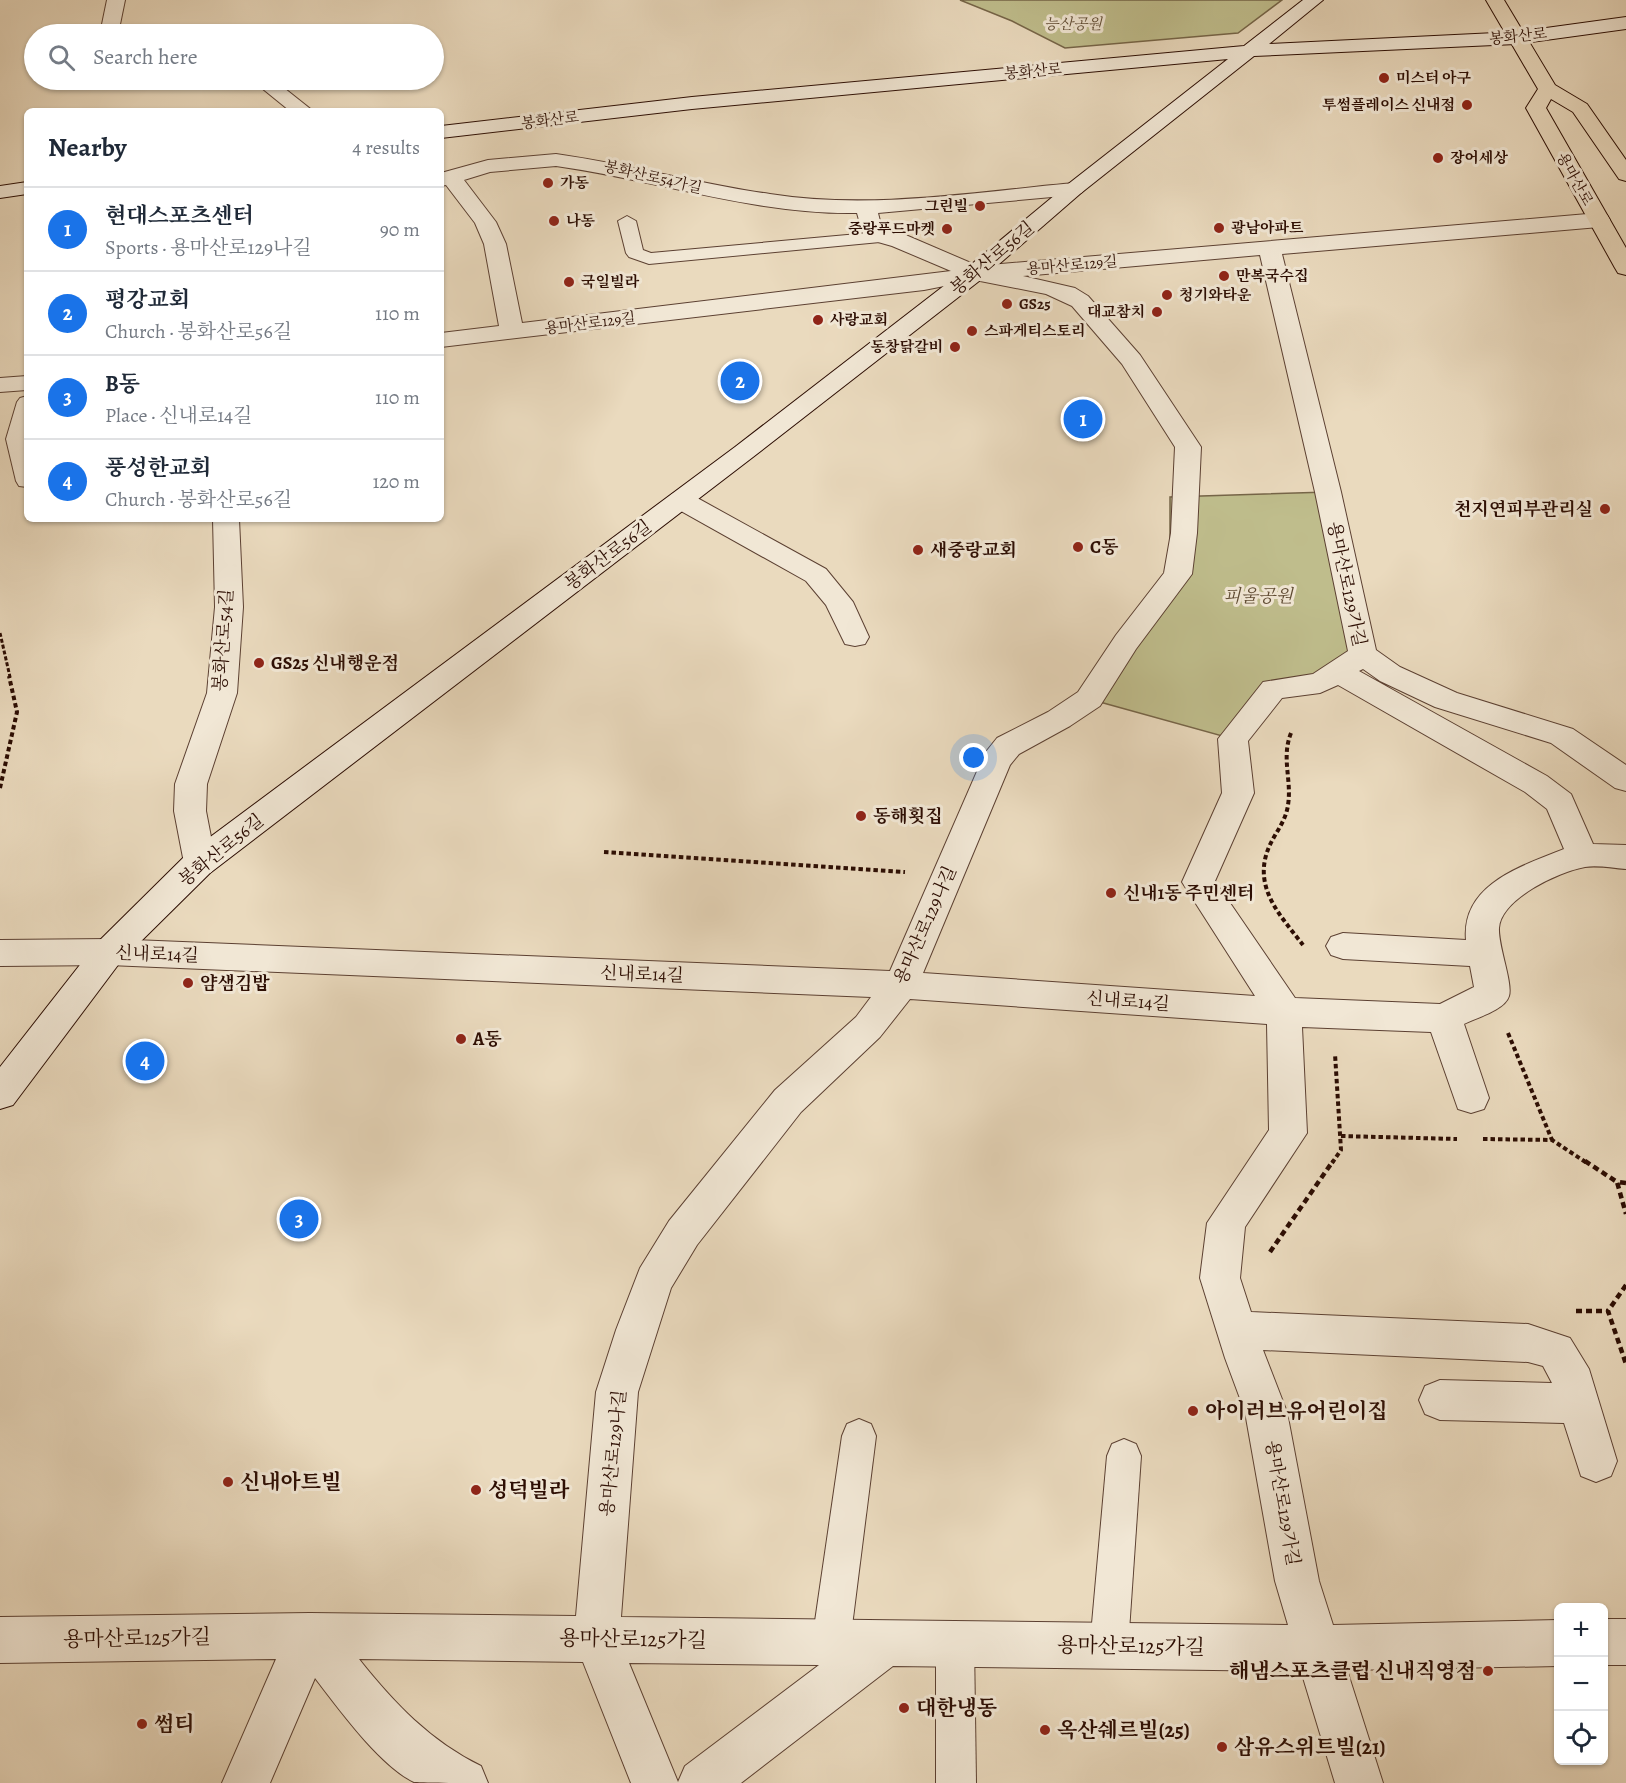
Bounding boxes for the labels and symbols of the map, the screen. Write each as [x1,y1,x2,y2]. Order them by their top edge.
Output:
park label: 능산공원 [1044,14,1103,34]
street label: 봉화산로 [1488,23,1548,49]
street label: 봉화산로 [1003,58,1063,83]
place label: 미스터 아구 [1396,68,1472,88]
marker: 미스터 아구 [1377,71,1391,85]
place label: 투썸플레이스 신내점 [1322,95,1455,115]
marker: 투썸플레이스 신내점 [1460,98,1474,112]
street label: 봉화산로 [520,106,580,133]
place label: 장어세상 [1450,148,1508,168]
street label: 용마산로 [1552,149,1598,210]
marker: 장어세상 [1431,151,1445,165]
street label: 봉화산로54가길 [602,156,704,198]
place label: 가동 [560,173,589,193]
marker: 가동 [541,176,555,190]
place label: 그린빌 [925,196,968,216]
marker: 그린빌 [973,199,987,213]
place label: 나동 [566,211,595,231]
marker: 나동 [547,214,561,228]
street label: 봉화산로56길 [945,216,1039,300]
place label: 광남아파트 [1231,218,1304,238]
place label: 중랑푸드마켓 [848,219,935,239]
marker: 광남아파트 [1212,221,1226,235]
marker: 중랑푸드마켓 [940,222,954,236]
street label: 용마산로129길 [1026,251,1118,279]
place label: 만복국수집 [1236,266,1308,286]
marker: 만복국수집 [1217,269,1231,283]
place label: 국일빌라 [581,272,639,292]
marker: 국일빌라 [562,275,576,289]
place label: 청기와타운 [1179,285,1252,305]
marker: 청기와타운 [1160,288,1174,302]
place label: GS25 [1019,294,1051,314]
marker: GS25 [1000,297,1014,311]
place label: 대교참치 [1087,302,1145,322]
marker: 대교참치 [1150,305,1164,319]
street label: 용마산로129길 [543,307,637,339]
place label: 사랑교회 [830,310,888,330]
marker: 사랑교회 [811,313,825,327]
place label: 스파게티스토리 [984,321,1085,341]
marker: 스파게티스토리 [965,324,979,338]
place label: 동창닭갈비 [871,337,943,357]
marker: 동창닭갈비 [948,340,962,354]
pin: 2 [720,358,760,404]
pin: 1 [1064,396,1102,442]
place label: 천지연피부관리실 [1454,497,1593,521]
marker: 천지연피부관리실 [1598,502,1612,516]
street label: 봉화산로56길 [560,514,656,596]
street label: 용마산로129가길 [1322,519,1372,649]
place label: C동 [1090,535,1119,559]
place label: 새중랑교회 [930,538,1017,562]
marker: C동 [1071,540,1085,554]
marker: 새중랑교회 [911,543,925,557]
park label: 피울공원 [1223,584,1294,608]
street label: 봉화산로54길 [207,588,239,692]
place label: GS25 신내행운점 [271,651,399,675]
marker: GS25 신내행운점 [252,656,266,670]
your location [959,743,988,772]
place label: 동해횟집 [873,804,943,828]
street label: 봉화산로56길 [173,808,269,892]
marker: 동해횟집 [854,809,868,823]
street label: 용마산로129나길 [888,862,962,988]
place label: 신내1동 주민센터 [1123,881,1254,905]
marker: 신내1동 주민센터 [1104,886,1118,900]
street label: 신내로14길 [115,941,199,967]
street label: 신내로14길 [600,961,684,987]
place label: 얌샘김밥 [200,971,270,995]
marker: 얌샘김밥 [181,976,195,990]
street label: 신내로14길 [1085,986,1171,1016]
place label: A동 [472,1027,502,1051]
marker: A동 [454,1032,468,1046]
pin: 4 [126,1038,164,1084]
pin: 3 [280,1196,318,1242]
street label: 용마산로129나길 [594,1388,632,1518]
place label: 아이러브유어린이집 [1205,1397,1388,1425]
marker: 아이러브유어린이집 [1186,1404,1200,1418]
street label: 용마산로129가길 [1260,1438,1306,1568]
place label: 신내아트빌 [240,1468,341,1496]
marker: 신내아트빌 [221,1475,235,1489]
place label: 성덕빌라 [488,1476,570,1504]
marker: 성덕빌라 [469,1483,483,1497]
street label: 용마산로125가길 [63,1623,211,1653]
street label: 용마산로125가길 [559,1624,707,1654]
street label: 용마산로125가길 [1057,1631,1205,1661]
place label: 해냄스포츠클럽 신내직영점 [1229,1657,1476,1685]
marker: 해냄스포츠클럽 신내직영점 [1481,1664,1495,1678]
place label: 대한냉동 [916,1694,997,1722]
marker: 대한냉동 [897,1701,911,1715]
place label: 썸티 [154,1710,195,1738]
place label: 옥산쉐르빌(25) [1057,1716,1190,1744]
marker: 썸티 [135,1717,149,1731]
marker: 옥산쉐르빌(25) [1038,1723,1052,1737]
place label: 삼유스위트빌(21) [1234,1733,1386,1761]
marker: 삼유스위트빌(21) [1215,1740,1229,1754]

